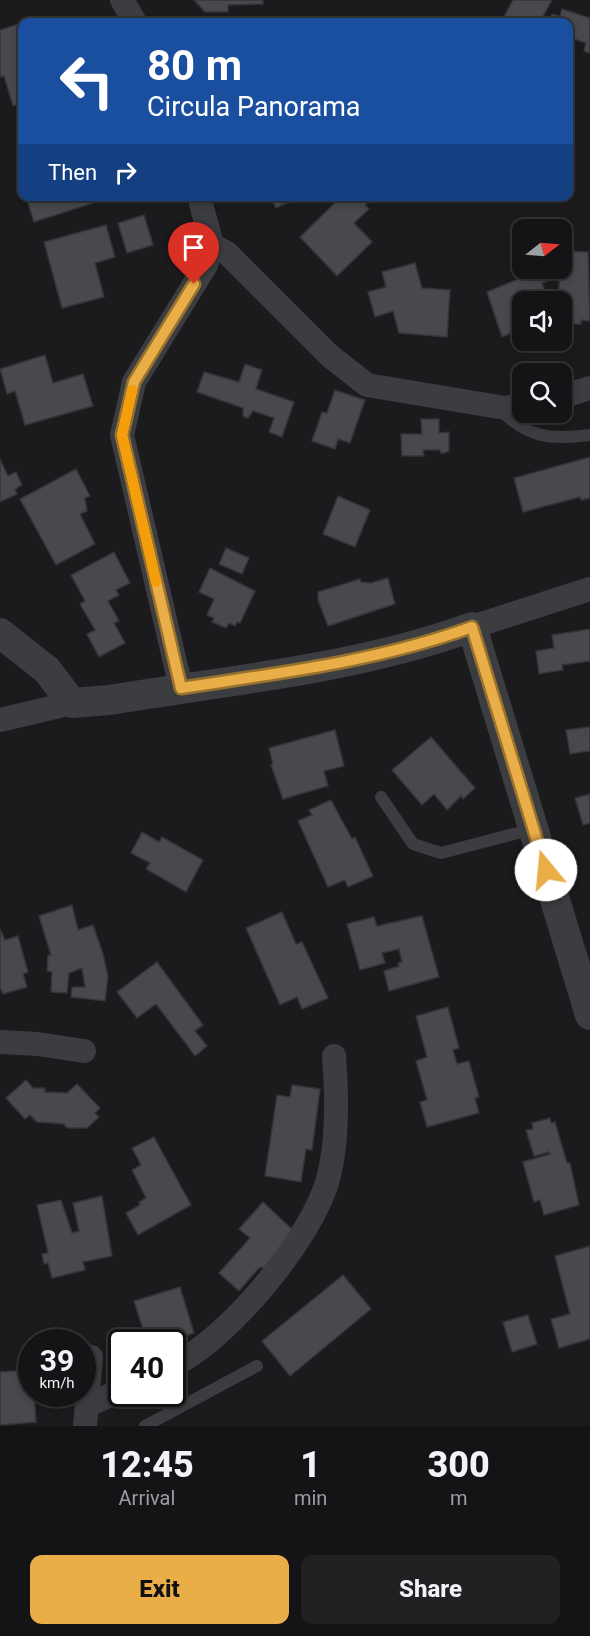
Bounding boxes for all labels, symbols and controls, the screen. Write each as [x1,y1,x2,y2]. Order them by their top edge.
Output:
text: 80 m [147,41,242,90]
icon: left [48,42,126,120]
text: Circula Panorama [147,91,361,123]
icon: right [109,156,142,189]
text: Then [48,160,97,185]
north arrow [512,219,572,279]
map controls [512,219,572,423]
pin [168,222,219,284]
icon: arrive [177,231,210,264]
button: sound [512,291,572,351]
button: search [512,363,572,423]
position arrow [514,838,578,902]
speed limit sign: 40 [108,1329,186,1407]
text: 39 [40,1343,74,1378]
text: km/h [39,1374,75,1392]
text: 12:45 [100,1444,194,1486]
text: 1 [300,1444,321,1486]
text: 300 [428,1444,490,1486]
text: Arrival [119,1486,175,1510]
text: min [294,1486,327,1510]
text: m [450,1486,467,1510]
button: Exit [30,1555,289,1624]
button: Share [301,1555,560,1624]

